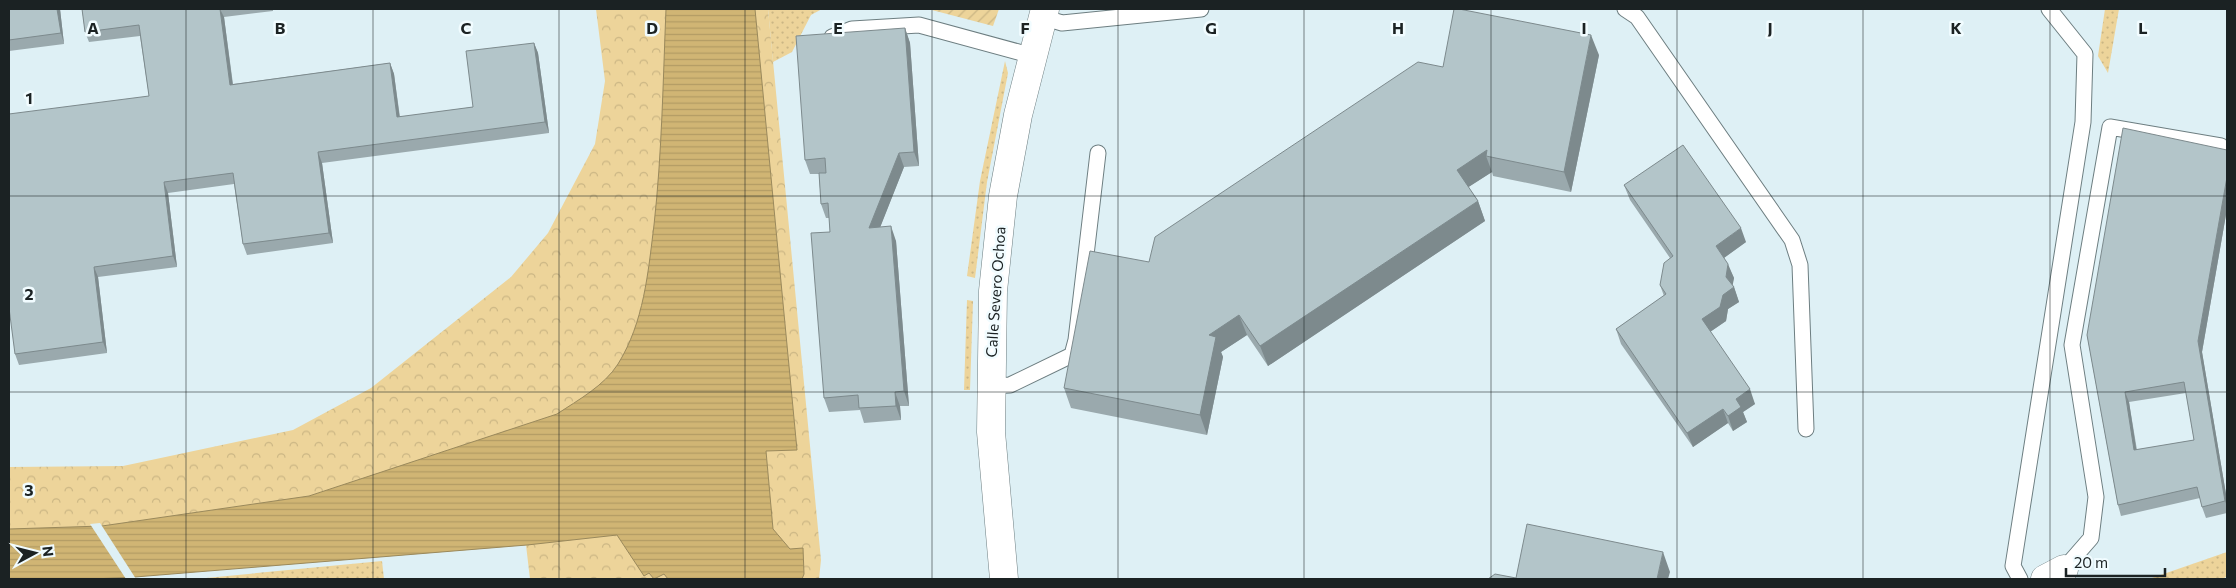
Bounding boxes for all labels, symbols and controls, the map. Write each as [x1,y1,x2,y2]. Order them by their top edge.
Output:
text: A [87,18,99,37]
text: B [275,18,286,37]
text: C [461,18,472,37]
text: D [646,18,658,37]
text: E [833,18,843,37]
text: F [1020,18,1030,37]
text: G [1205,18,1217,37]
text: H [1392,18,1404,37]
text: I [1581,18,1587,37]
text: J [1767,18,1773,37]
text: K [1950,18,1962,37]
text: L [2138,18,2148,37]
text: 1 [25,88,33,107]
street label: Calle Severo Ochoa [981,226,1009,358]
text: 2 [24,284,34,303]
text: 3 [24,480,34,499]
north arrow [10,528,60,578]
text: N [39,545,57,558]
scale bar [2066,546,2165,578]
text: 20 m [2074,553,2108,571]

